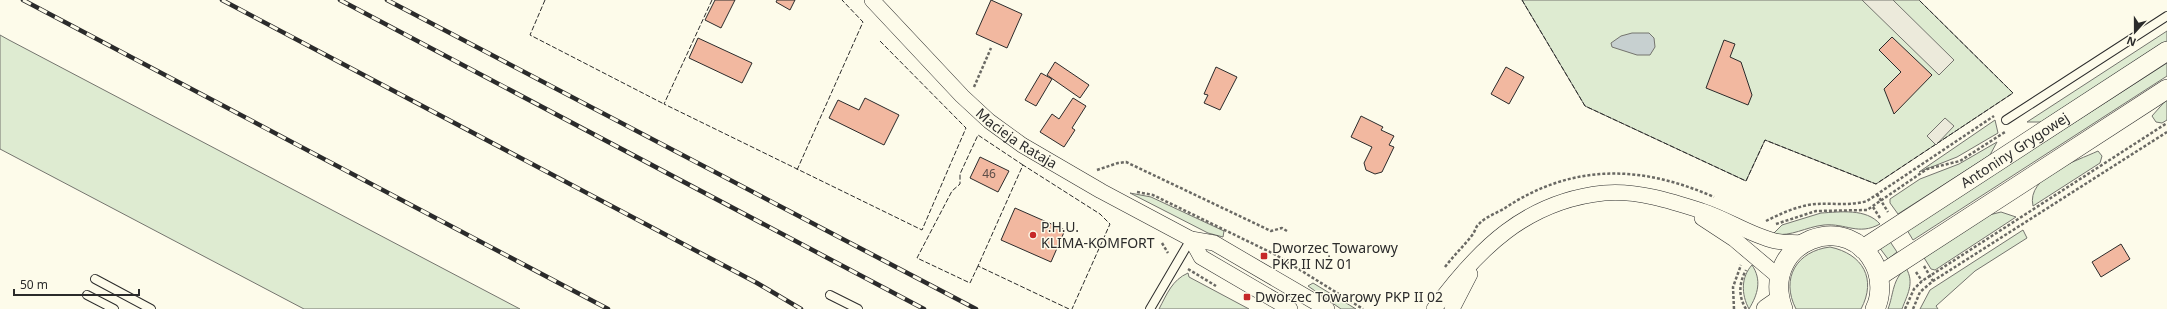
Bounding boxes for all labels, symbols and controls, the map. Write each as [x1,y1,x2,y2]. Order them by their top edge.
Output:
north arrow [2115,12,2155,52]
text: N [2124,33,2138,50]
street label: Macieja Rataja [972,104,1061,173]
street label: Antoniny Grygowej [1957,108,2072,192]
house number: 46 [982,165,996,182]
place label: P.H.U. KLIMA-KOMFORT [1041,217,1155,252]
marker: P.H.U. KLIMA-KOMFORT [1028,230,1038,240]
place label: Dworzec Towarowy PKP II NŻ 01 [1272,238,1399,273]
marker: Dworzec Towarowy PKP II NŻ 01 [1259,251,1269,261]
scale bar [14,271,139,297]
text: 50 m [20,276,48,293]
place label: Dworzec Towarowy PKP II 02 [1255,287,1443,306]
marker: Dworzec Towarowy PKP II 02 [1242,292,1252,302]

